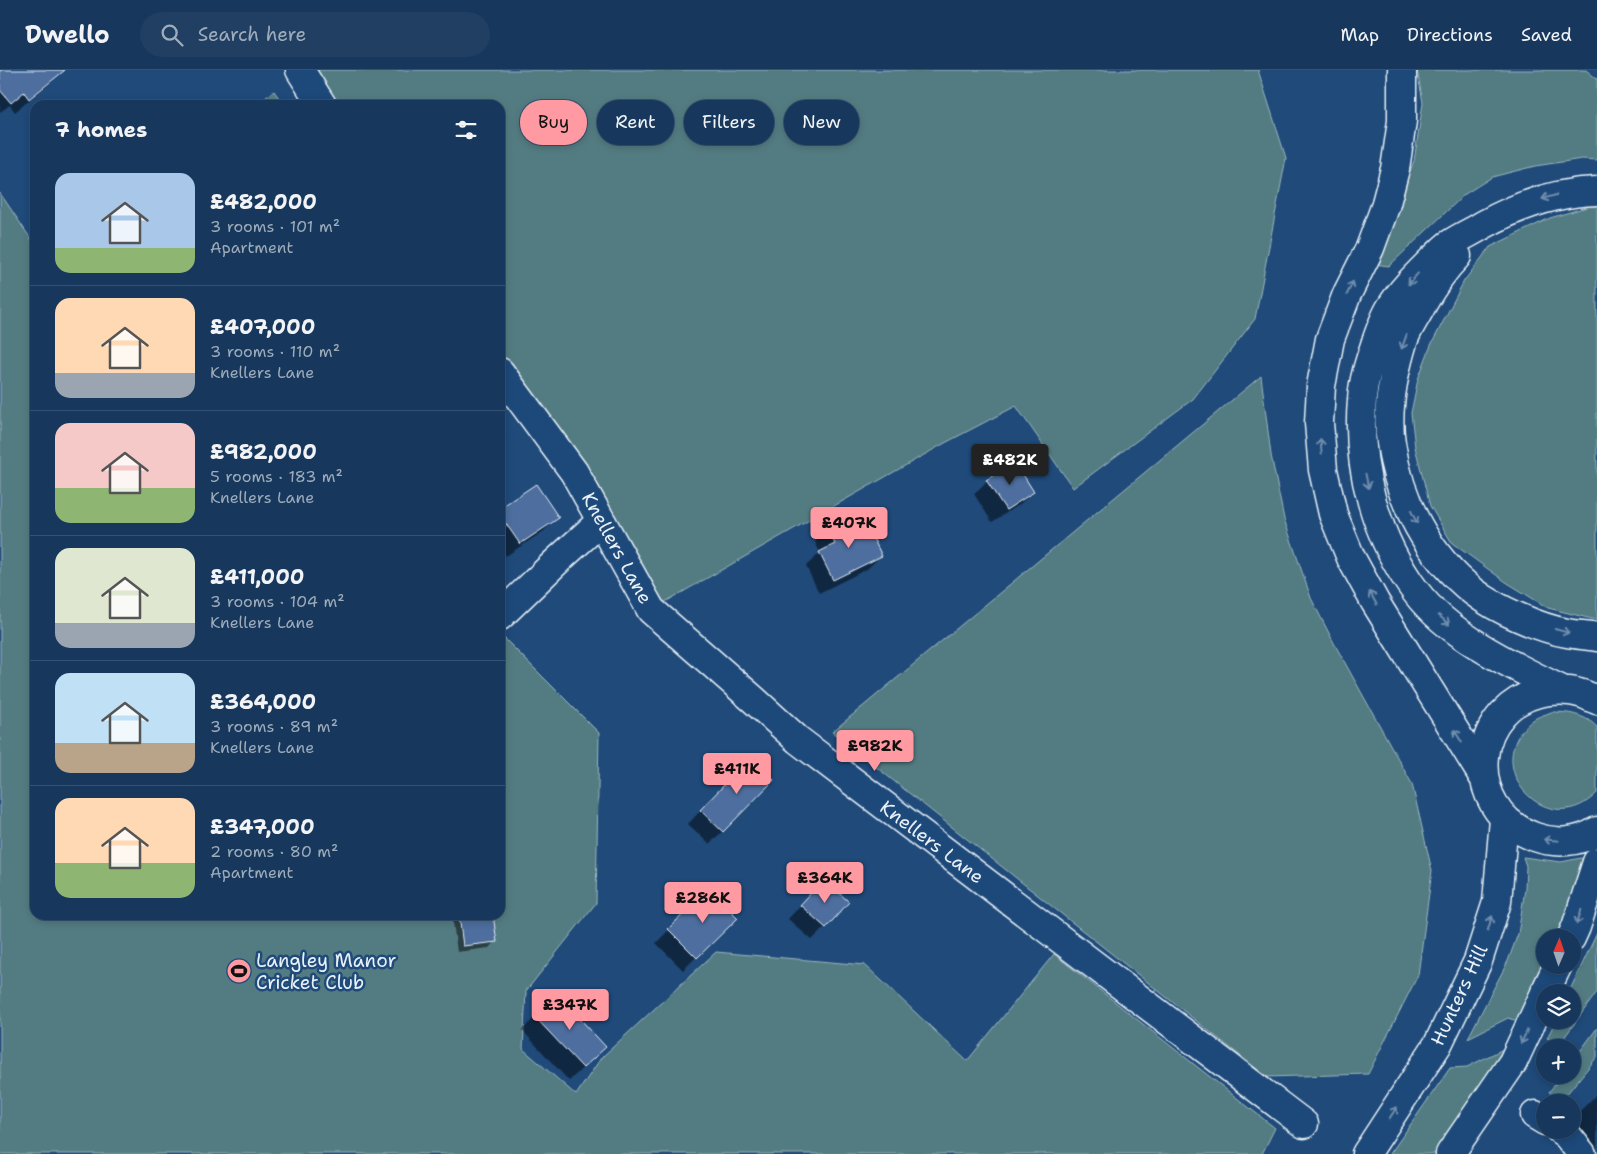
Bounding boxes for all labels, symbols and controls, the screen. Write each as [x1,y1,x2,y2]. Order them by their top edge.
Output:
search box [140,12,490,57]
text: Dwello [25,19,110,51]
icon: search [158,21,186,49]
text: Search here [198,22,306,47]
text: Map [1341,23,1379,47]
text: Directions [1407,23,1493,47]
text: Saved [1521,23,1572,47]
chip: Buy [520,100,587,145]
chip: Rent [597,100,674,145]
chip: Filters [684,100,774,145]
chip: New [784,100,859,145]
text: 7 homes [55,116,147,144]
icon: filters [452,116,480,144]
text: £482,000 [210,188,317,216]
icon: home [95,193,155,253]
one-way arrow [1541,193,1557,203]
text: 3 rooms · 101 m² [210,216,340,237]
text: Apartment [210,237,293,258]
one-way arrow [1408,273,1419,286]
one-way arrow [1346,281,1355,296]
text: £407,000 [210,313,315,341]
icon: home [95,318,155,378]
one-way arrow [1399,334,1408,349]
text: 3 rooms · 110 m² [210,341,340,362]
text: Knellers Lane [210,362,314,383]
text: £982,000 [210,438,317,466]
one-way arrow [1316,438,1326,454]
icon: home [95,443,155,503]
pin: £482K [975,444,1045,486]
text: £482K [982,449,1038,470]
text: 5 rooms · 183 m² [210,466,343,487]
one-way arrow [1363,472,1372,488]
text: Knellers Lane [210,487,314,508]
street label: Knellers Lane [576,488,658,608]
pin: £407K [814,506,884,549]
one-way arrow [1409,509,1419,524]
text: £407K [821,512,877,533]
text: £411,000 [210,563,305,591]
icon: home [95,568,155,628]
text: 3 rooms · 104 m² [210,591,345,612]
one-way arrow [1368,591,1377,606]
text: Knellers Lane [210,612,314,633]
one-way arrow [1438,614,1451,626]
one-way arrow [1554,627,1570,637]
text: £364,000 [210,688,316,716]
icon: home [95,693,155,753]
text: 3 rooms · 89 m² [210,716,338,737]
pin: £982K [840,730,910,772]
one-way arrow [1453,730,1463,744]
text: £982K [848,735,902,756]
text: Knellers Lane [210,737,314,758]
pin: £411K [702,752,772,795]
text: £411K [714,758,760,779]
street label: Knellers Lane [875,795,989,889]
text: £347,000 [210,813,315,841]
icon: home [95,818,155,878]
one-way arrow [1543,835,1559,845]
text: 2 rooms · 80 m² [210,841,338,862]
text: Apartment [210,862,293,883]
pin: £364K [790,862,860,904]
text: £364K [797,867,853,888]
pin: £286K [668,882,738,924]
text: £286K [675,887,731,908]
one-way arrow [1574,908,1583,924]
one-way arrow [1486,915,1496,931]
north arrow [1536,929,1581,974]
map controls [1536,929,1581,1139]
street label: Hunters Hill [1425,940,1493,1050]
place label: Langley Manor Cricket Club [256,948,396,995]
sports icon: Langley Manor Cricket Club [226,958,252,984]
button: layers [1536,984,1581,1029]
pin: £347K [535,988,605,1031]
text: £347K [543,994,597,1015]
one-way arrow [1519,1030,1529,1045]
button: + [1536,1039,1581,1084]
button: − [1536,1094,1581,1139]
one-way arrow [1387,1106,1398,1120]

